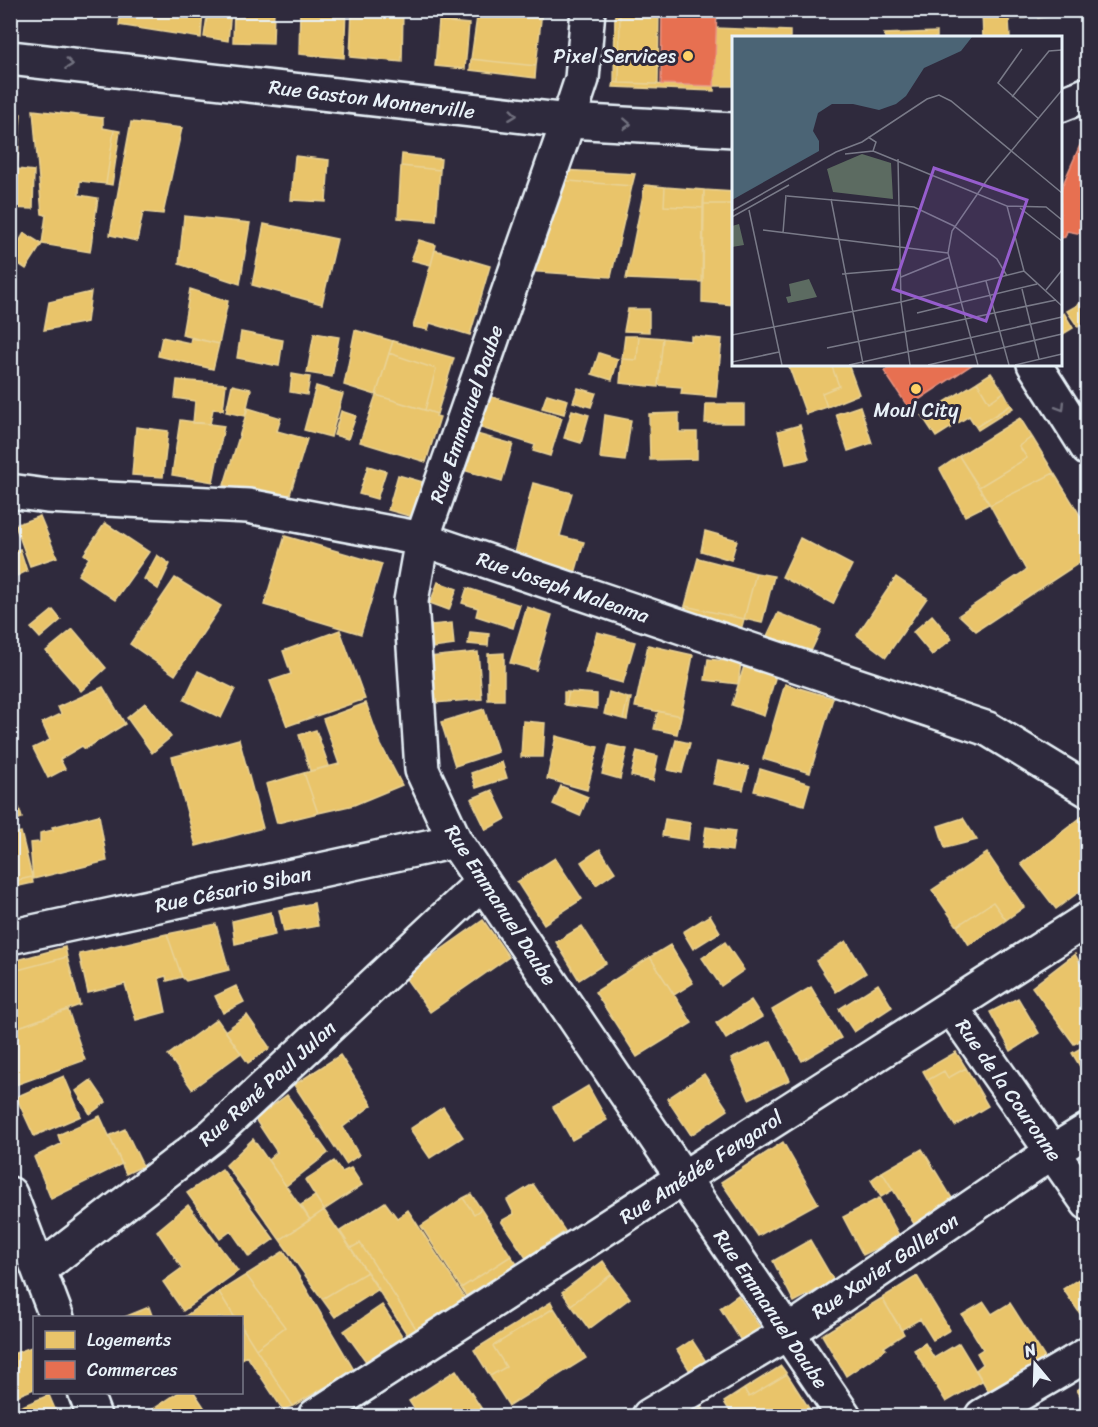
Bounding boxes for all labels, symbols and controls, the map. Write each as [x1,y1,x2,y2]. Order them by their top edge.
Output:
inset map [732,36,1062,366]
place label: Pixel Services [553,39,677,74]
marker: Pixel Services [681,49,695,63]
one-way arrow [64,57,73,70]
street label: Rue Gaston Monnerville [267,69,477,130]
one-way arrow [508,108,517,121]
one-way arrow [622,118,631,131]
street label: Rue Emmanuel Daube [420,320,513,508]
marker: Moul City [909,382,923,396]
place label: Moul City [873,393,959,428]
one-way arrow [1053,401,1065,411]
street label: Rue Joseph Maleama [472,542,655,634]
street label: Rue Emmanuel Daube [435,817,566,993]
street label: Rue Césario Siban [152,856,315,923]
street label: Rue René Paul Julan [190,1011,345,1155]
street label: Rue de la Couronne [946,1011,1071,1169]
street label: Rue Amédée Fengarol [612,1101,791,1234]
street label: Rue Xavier Galleron [804,1204,966,1329]
street label: Rue Emmanuel Daube [704,1222,837,1396]
legend [33,1316,243,1394]
text: Logements [87,1324,172,1356]
north arrow [1005,1334,1065,1394]
text: N [1019,1334,1041,1366]
text: Commerces [87,1354,178,1386]

